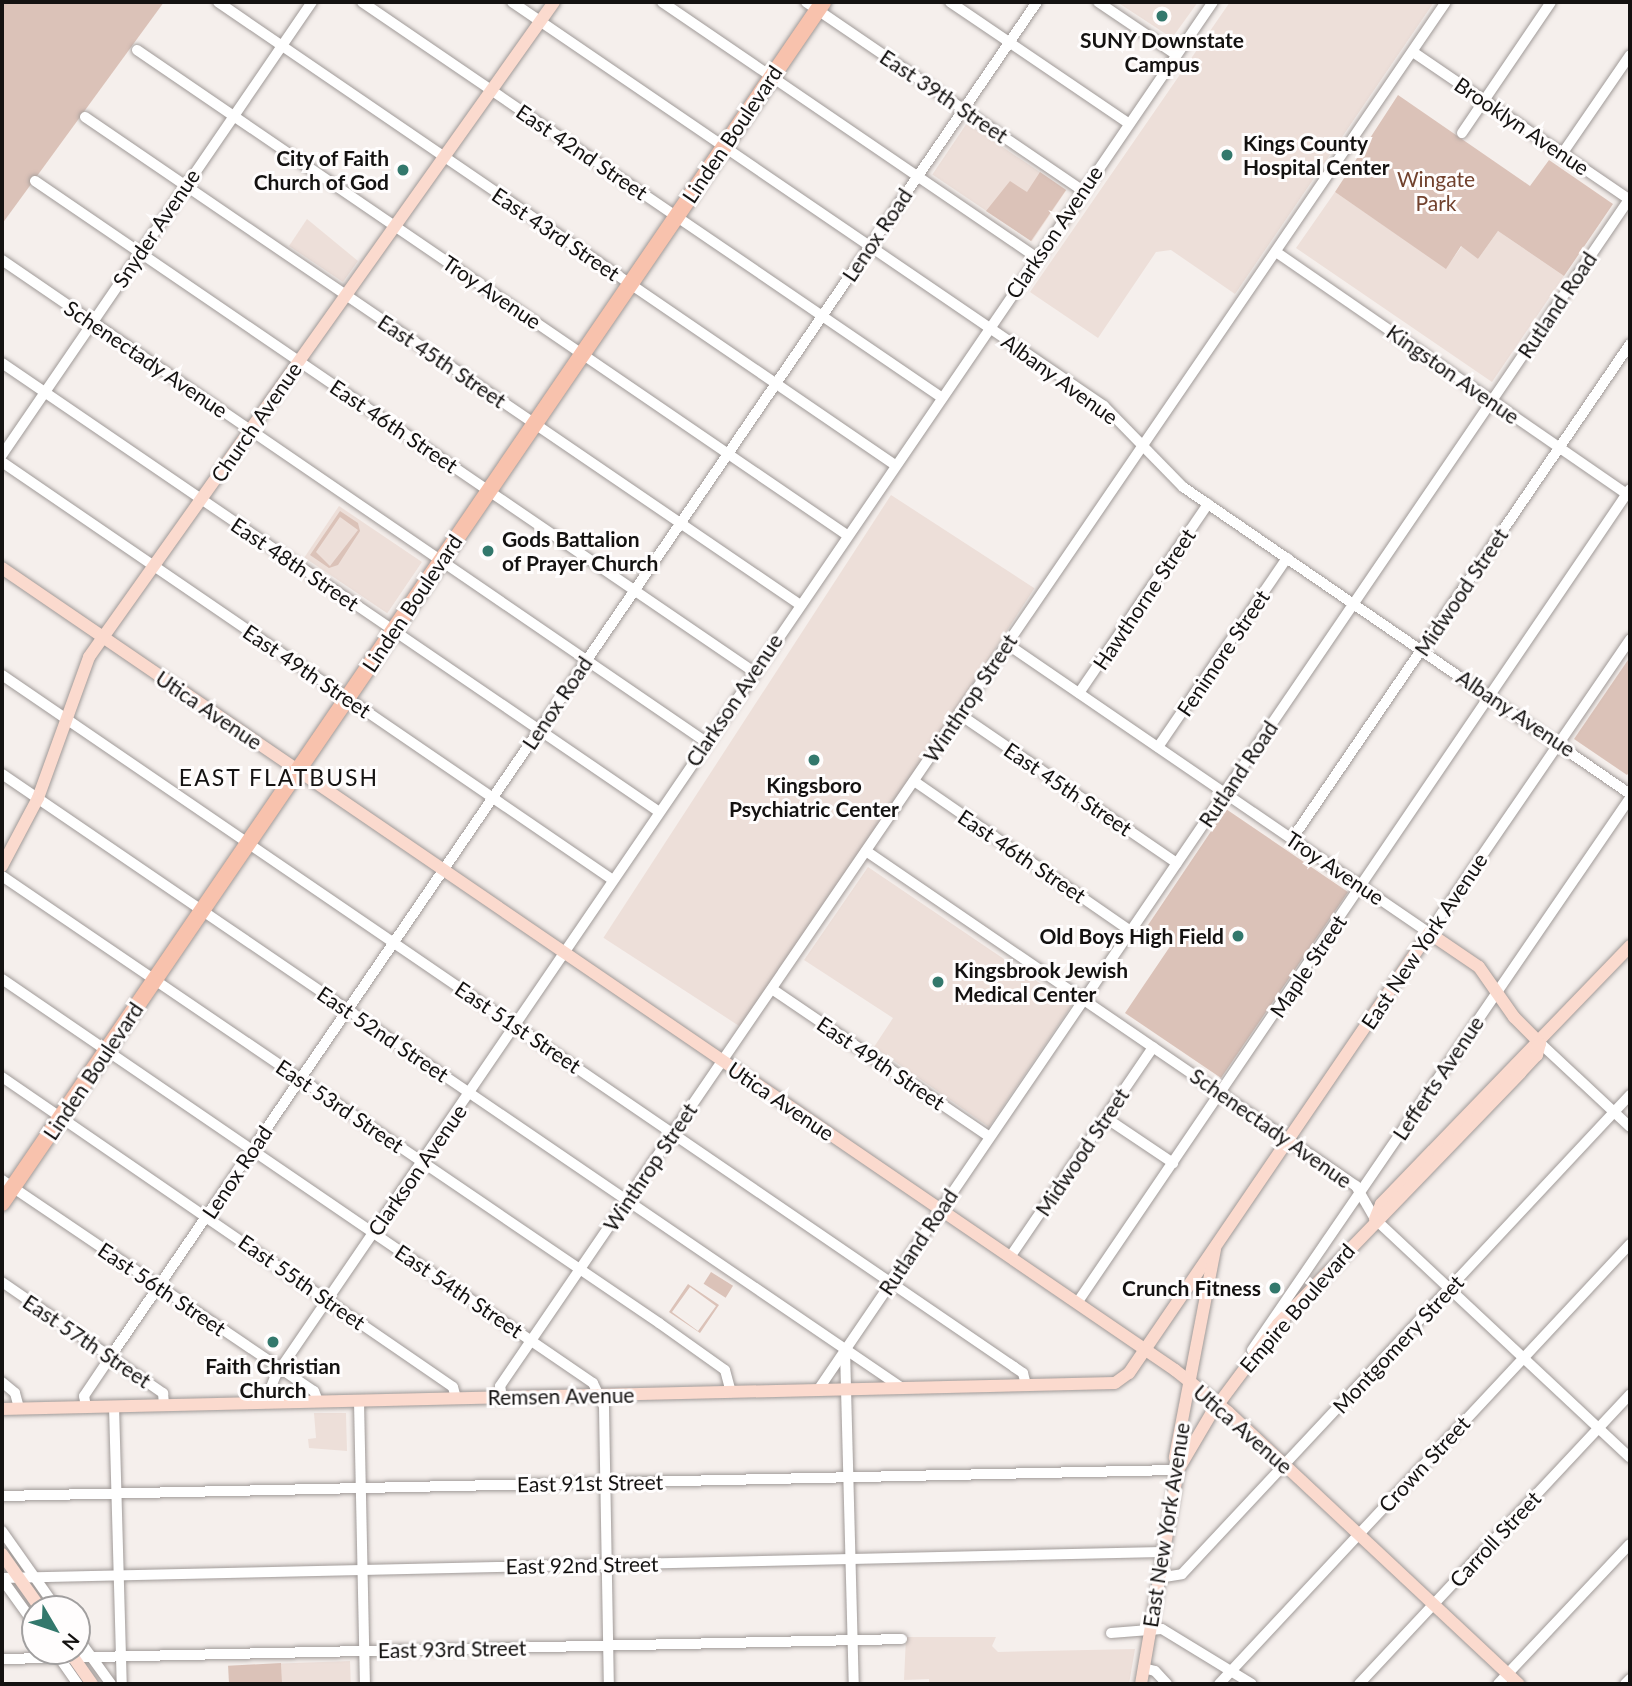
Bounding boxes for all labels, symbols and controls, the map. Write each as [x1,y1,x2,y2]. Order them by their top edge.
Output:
marker: SUNY Downstate Campus [1154,8,1170,24]
place label: SUNY Downstate Campus [1080,27,1244,77]
street label: East 39th Street [875,44,1013,148]
street label: Linden Boulevard [677,60,787,208]
street label: Brooklyn Avenue [1450,72,1594,180]
street label: East 42nd Street [512,99,652,205]
place label: Kings County Hospital Center [1243,130,1390,180]
place label: City of Faith Church of God [253,145,389,195]
marker: Kings County Hospital Center [1217,145,1237,165]
street label: Clarkson Avenue [1000,161,1108,303]
marker: City of Faith Church of God [395,162,411,178]
street label: Snyder Avenue [107,164,205,292]
park label: Wingate Park [1397,166,1475,216]
street label: East 43rd Street [487,182,625,286]
street label: Lenox Road [837,184,917,286]
street label: Rutland Road [1512,247,1602,363]
street label: Troy Avenue [437,250,547,334]
street label: Schenectady Avenue [59,295,233,423]
street label: East 45th Street [373,309,511,413]
street label: Kingston Avenue [1382,319,1524,429]
street label: Albany Avenue [997,328,1123,430]
street label: Church Avenue [205,357,307,487]
street label: East 46th Street [325,374,463,478]
street label: East 48th Street [226,512,364,616]
street label: Midwood Street [1409,523,1513,661]
street label: Hawthorne Street [1087,524,1201,674]
place label: Gods Battalion of Prayer Church [502,526,659,576]
street label: Linden Boulevard [357,529,467,677]
marker: Gods Battalion of Prayer Church [480,543,496,559]
street label: Fenimore Street [1171,585,1275,721]
street label: East 49th Street [238,619,376,723]
street label: Clarkson Avenue [680,629,788,771]
street label: Winthrop Street [918,629,1022,767]
street label: Lenox Road [517,652,597,754]
street label: Albany Avenue [1452,664,1580,762]
street label: Utica Avenue [151,665,267,755]
street label: Rutland Road [1193,716,1283,832]
street label: East 45th Street [999,737,1137,841]
marker: Kingsboro Psychiatric Center [804,750,824,770]
district label: EAST FLATBUSH [180,763,378,791]
place label: Kingsboro Psychiatric Center [729,772,899,822]
street label: East 46th Street [953,804,1091,908]
street label: Troy Avenue [1280,826,1390,910]
street label: East New York Avenue [1355,847,1493,1035]
street label: Maple Street [1265,910,1351,1022]
place label: Old Boys High Field [1039,923,1224,949]
marker: Old Boys High Field [1230,928,1246,944]
place label: Kingsbrook Jewish Medical Center [954,957,1129,1007]
marker: Kingsbrook Jewish Medical Center [928,972,948,992]
street label: East 51st Street [450,976,586,1078]
street label: East 52nd Street [313,981,453,1087]
street label: Linden Boulevard [38,997,148,1145]
street label: East 49th Street [812,1011,950,1115]
street label: Lefferts Avenue [1387,1011,1489,1145]
street label: East 53rd Street [271,1054,409,1158]
street label: Utica Avenue [723,1056,839,1146]
street label: Schenectady Avenue [1185,1062,1357,1194]
street label: Midwood Street [1030,1083,1134,1221]
street label: Winthrop Street [598,1098,702,1236]
street label: Clarkson Avenue [362,1099,472,1241]
street label: Lenox Road [197,1121,277,1223]
street label: Rutland Road [873,1184,963,1300]
street label: East 55th Street [234,1229,370,1335]
street label: East 56th Street [93,1237,231,1341]
street label: Empire Boulevard [1234,1238,1360,1378]
street label: East 54th Street [390,1239,528,1343]
street label: Montgomery Street [1327,1269,1469,1419]
place label: Crunch Fitness [1122,1275,1261,1301]
marker: Crunch Fitness [1267,1280,1283,1296]
street label: East 57th Street [18,1289,156,1393]
marker: Faith Christian Church [265,1334,281,1350]
place label: Faith Christian Church [205,1353,341,1403]
street label: Utica Avenue [1188,1379,1298,1479]
street label: Remsen Avenue [487,1382,635,1410]
street label: Crown Street [1373,1411,1475,1517]
street label: East New York Avenue [1137,1420,1195,1630]
street label: East 91st Street [517,1469,663,1497]
street label: Carroll Street [1444,1486,1546,1592]
street label: East 92nd Street [505,1551,659,1579]
north arrow [21,1595,91,1665]
text: N [58,1629,85,1655]
street label: East 93rd Street [378,1635,526,1663]

